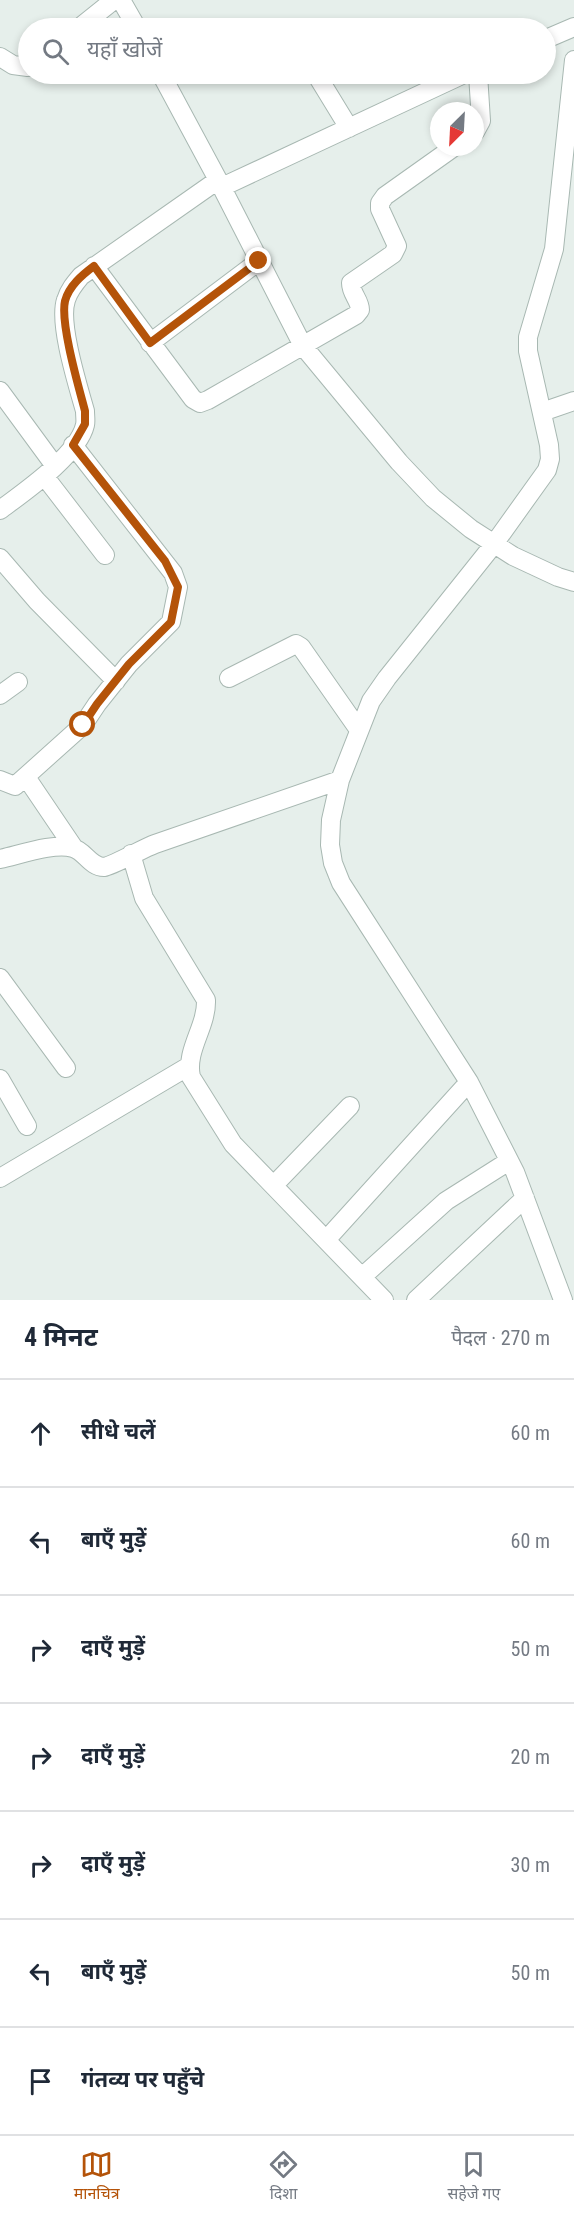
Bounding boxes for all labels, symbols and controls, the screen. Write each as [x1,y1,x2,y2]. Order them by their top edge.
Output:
search box [18,18,556,84]
icon: search [39,35,72,68]
text: यहाँ खोजें [87,37,162,62]
north arrow [430,102,484,156]
route end [245,247,271,273]
route start [69,711,95,737]
text: 4 मिनट [24,1322,98,1352]
text: पैदल · 270 m [451,1326,550,1350]
icon: ahead [24,1417,57,1450]
text: सीधे चलें [81,1419,155,1444]
text: 60 m [511,1421,550,1445]
icon: left [24,1525,57,1558]
text: बाएँ मुड़ें [81,1527,146,1552]
text: 60 m [511,1529,550,1553]
icon: right [24,1633,57,1666]
text: दाएँ मुड़ें [81,1635,145,1660]
text: 50 m [511,1637,550,1661]
icon: right [24,1741,57,1774]
text: दाएँ मुड़ें [81,1743,145,1768]
text: 20 m [511,1745,550,1769]
icon: right [24,1849,57,1882]
text: दाएँ मुड़ें [81,1851,145,1876]
text: 30 m [511,1853,550,1877]
icon: left [24,1957,57,1990]
text: बाएँ मुड़ें [81,1959,146,1984]
text: 50 m [511,1961,550,1985]
icon: arrive [24,2065,57,2098]
text: गंतव्य पर पहुँचे [81,2067,204,2092]
tab: मानचित्र [74,2148,119,2206]
tab: दिशा [267,2148,300,2206]
tab: सहेजे गए [448,2148,500,2206]

